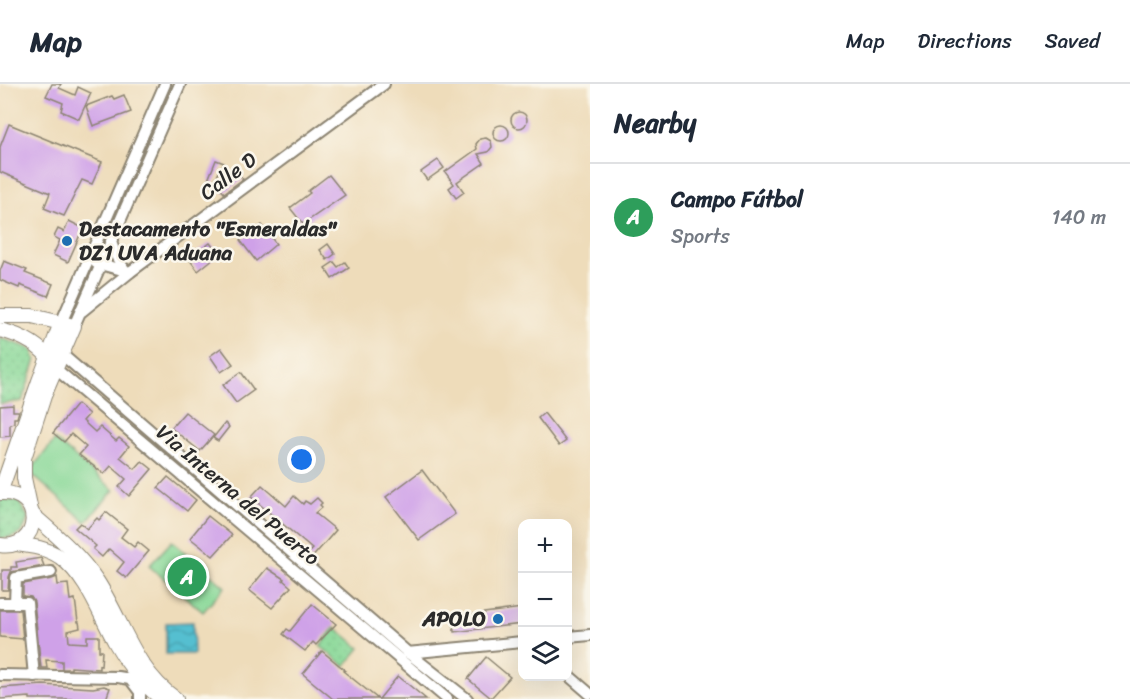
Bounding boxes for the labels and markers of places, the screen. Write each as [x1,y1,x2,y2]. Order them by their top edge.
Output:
place label: Destacamento "Esmeraldas" DZ1 UVA Aduana [79,210,338,272]
marker: Destacamento "Esmeraldas" DZ1 UVA Aduana [60,234,74,248]
pin: A [168,554,207,600]
place label: APOLO [422,600,486,638]
marker: APOLO [491,612,505,626]

